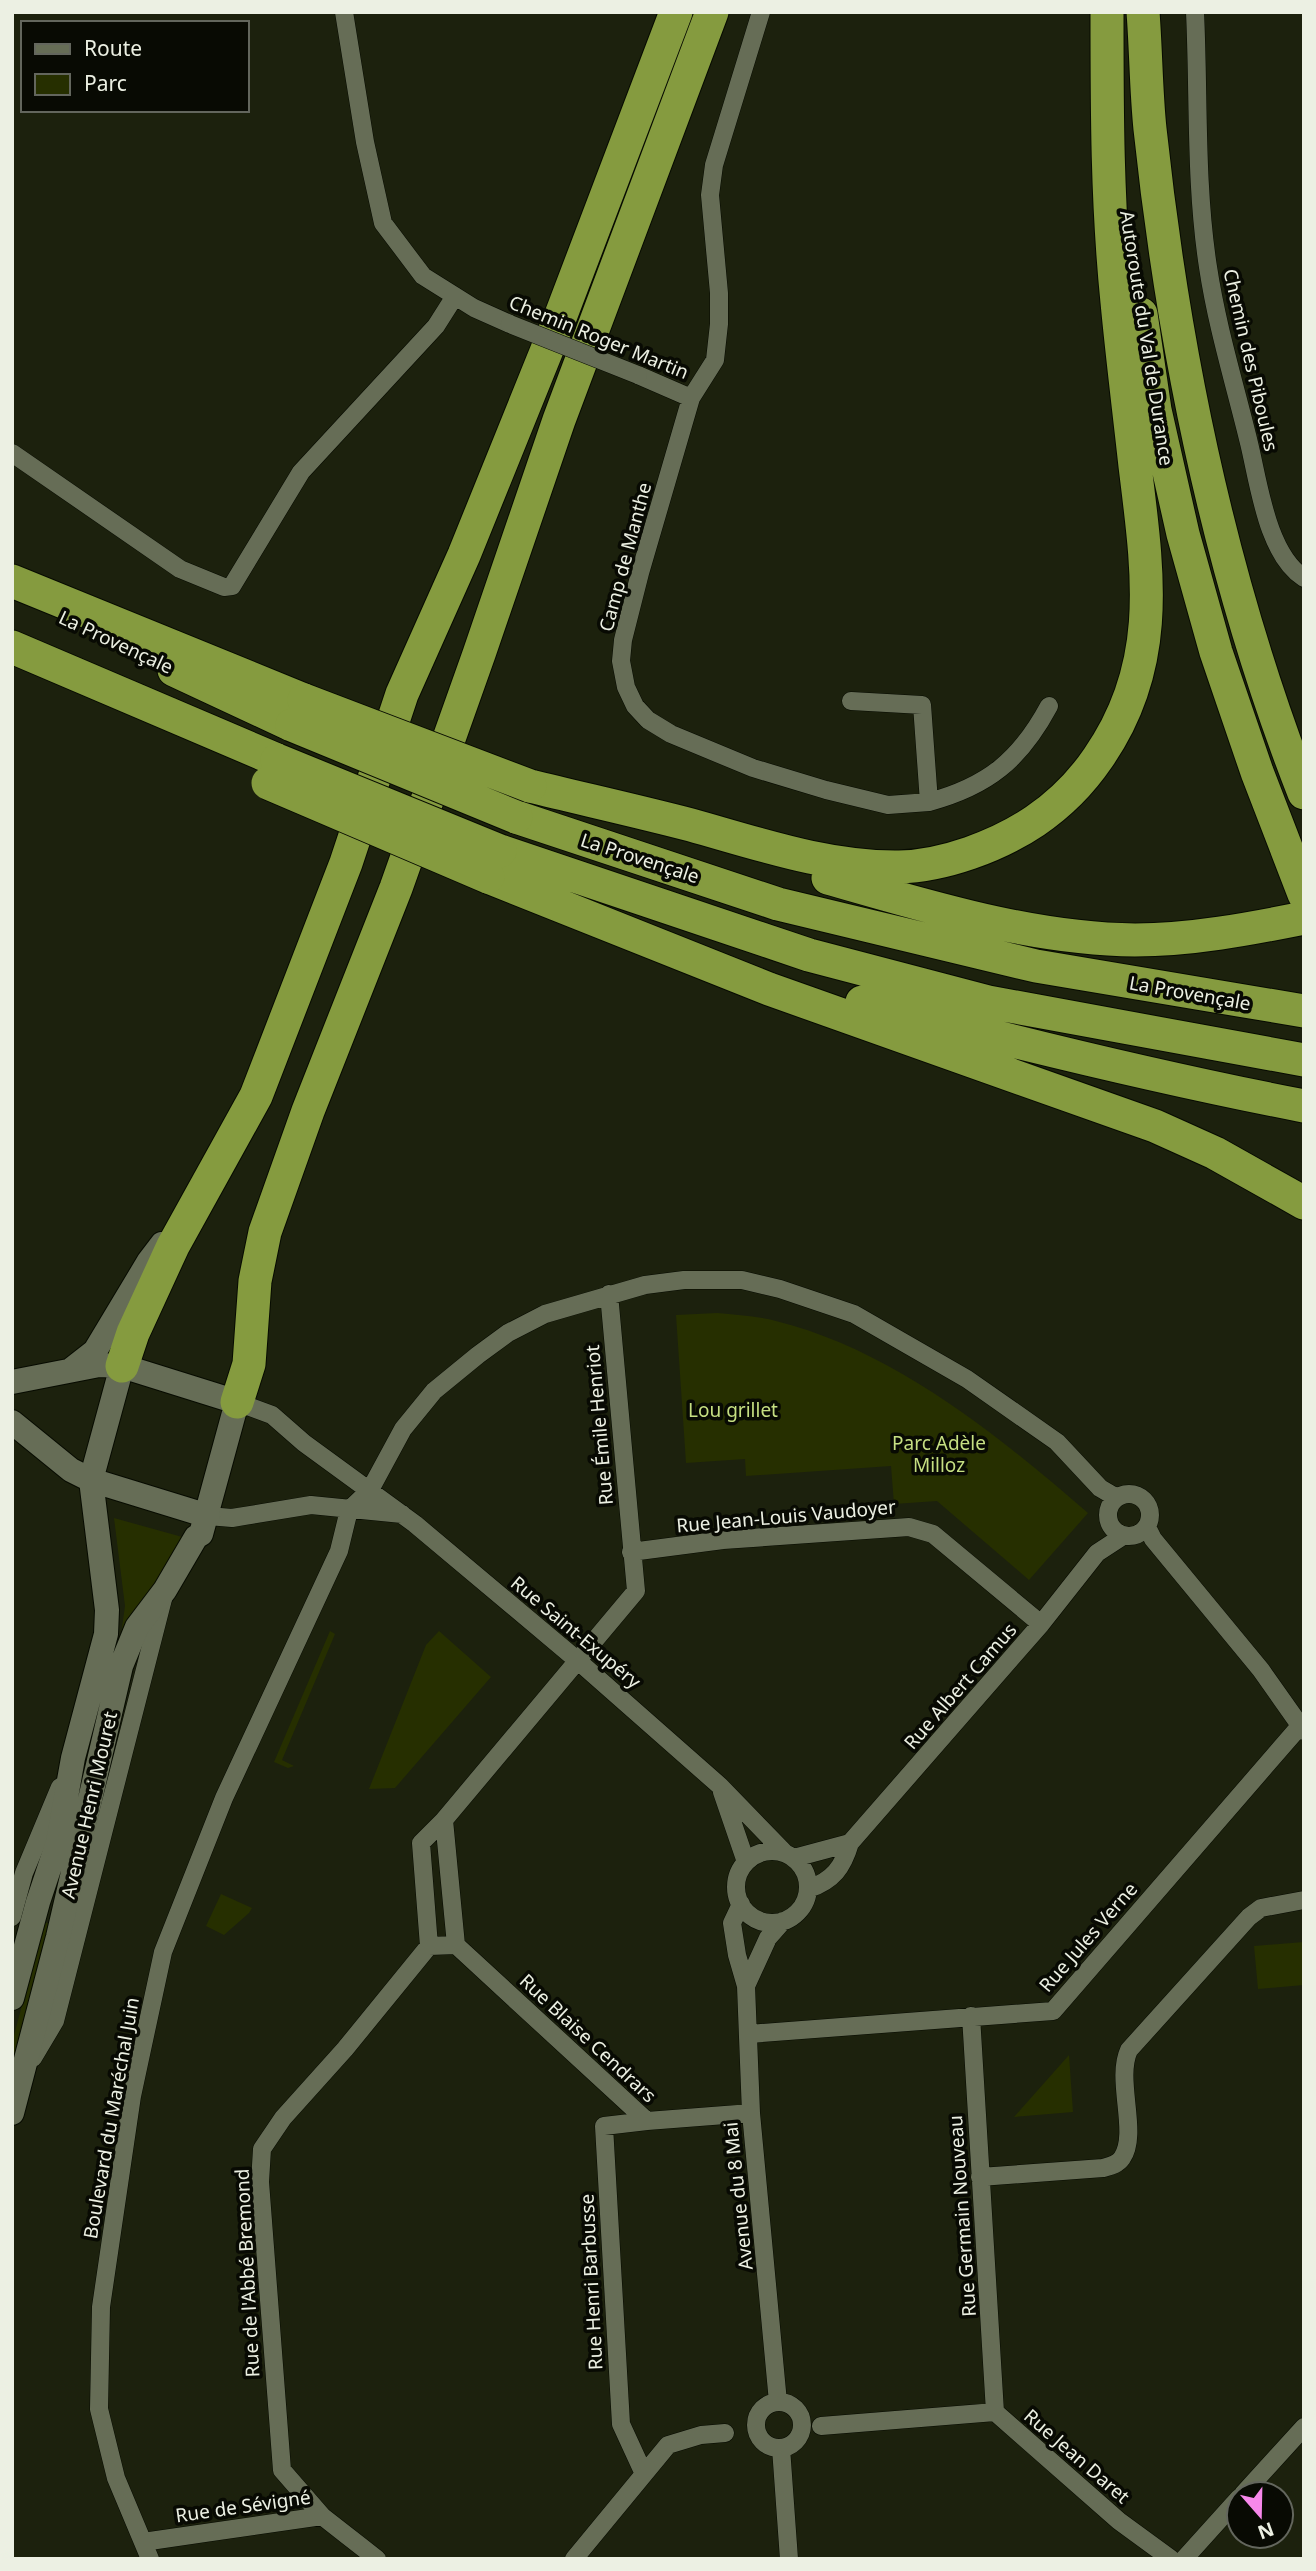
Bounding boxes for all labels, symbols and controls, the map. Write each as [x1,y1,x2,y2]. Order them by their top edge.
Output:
legend [21,21,248,112]
text: Route [84,34,142,62]
text: Parc [84,69,127,97]
street label: Autoroute du Val de Durance [1114,209,1180,467]
street label: Chemin des Piboules [1217,266,1285,454]
street label: Chemin Roger Martin [505,289,693,385]
street label: Camp de Manthe [593,480,657,634]
street label: La Provençale [55,604,177,680]
street label: La Provençale [577,827,703,889]
street label: La Provençale [1127,970,1253,1016]
street label: Rue Émile Henriot [579,1344,619,1506]
park label: Lou grillet [688,1397,778,1423]
park label: Parc Adèle Milloz [892,1430,986,1478]
street label: Rue Jean-Louis Vaudoyer [675,1493,897,1539]
street label: Rue Saint-Exupéry [506,1570,647,1694]
street label: Rue Albert Camus [898,1617,1022,1755]
street label: Avenue Henri Mouret [55,1709,123,1901]
street label: Rue Jules Verne [1033,1876,1143,1998]
street label: Rue Blaise Cendrars [514,1968,662,2108]
street label: Boulevard du Maréchal Juin [77,1995,145,2241]
street label: Rue Germain Nouveau [942,2114,982,2318]
street label: Avenue du 8 Mai [717,2121,759,2271]
street label: Rue de l'Abbé Bremond [229,2168,265,2378]
street label: Rue Henri Barbusse [573,2193,609,2371]
street label: Rue Jean Daret [1019,2403,1135,2509]
north arrow [1225,2480,1295,2550]
street label: Rue de Sévigné [174,2484,312,2528]
text: N [1254,2516,1278,2546]

